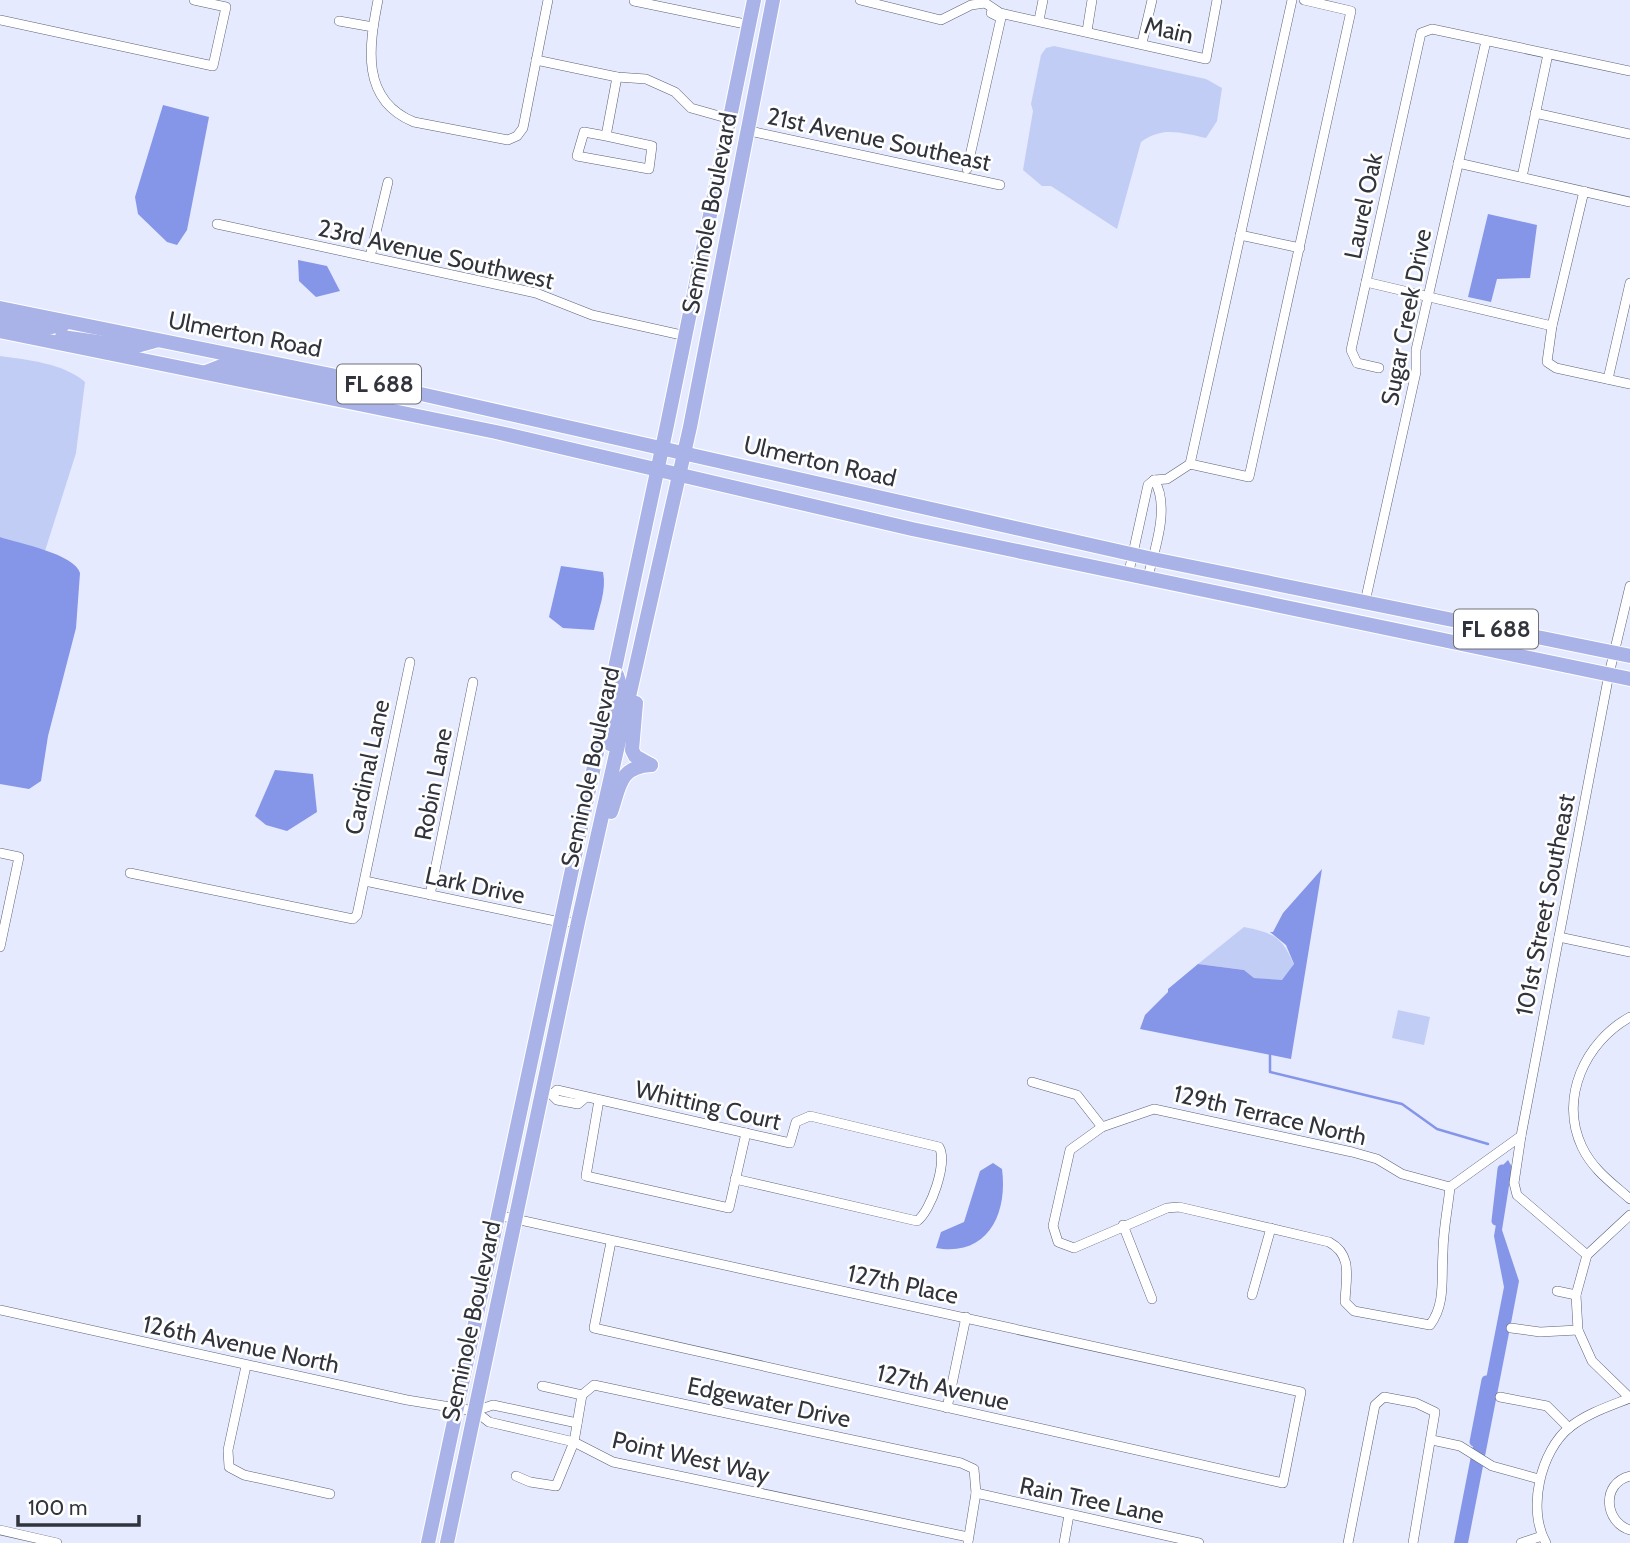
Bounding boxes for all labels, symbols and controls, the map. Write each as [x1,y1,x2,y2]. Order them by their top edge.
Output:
street label: Main [1142,10,1196,50]
street label: 21st Avenue Southeast [764,101,994,177]
street label: Seminole Boulevard [675,110,743,316]
street label: Laurel Oak [1338,150,1388,261]
street label: 23rd Avenue Southwest [315,213,557,295]
street label: Sugar Creek Drive [1375,226,1437,408]
street label: Ulmerton Road [166,305,324,363]
road number: FL 688 [337,364,421,404]
street label: Ulmerton Road [741,429,899,493]
road number: FL 688 [1454,610,1538,649]
street label: Seminole Boulevard [555,664,625,870]
street label: Cardinal Lane [339,697,395,837]
street label: Robin Lane [408,725,458,843]
street label: 101st Street Southeast [1509,791,1581,1019]
street label: Lark Drive [423,860,527,910]
street label: Whitting Court [632,1074,784,1136]
street label: 129th Terrace North [1171,1079,1369,1151]
street label: Seminole Boulevard [436,1218,506,1424]
street label: 127th Place [845,1258,961,1310]
street label: 126th Avenue North [140,1309,342,1379]
street label: 127th Avenue [874,1358,1012,1416]
street label: Edgewater Drive [685,1371,853,1433]
street label: Point West Way [609,1425,773,1489]
street label: Rain Tree Lane [1017,1471,1167,1529]
scale bar [18,1484,138,1528]
text: 100 m [28,1495,87,1520]

